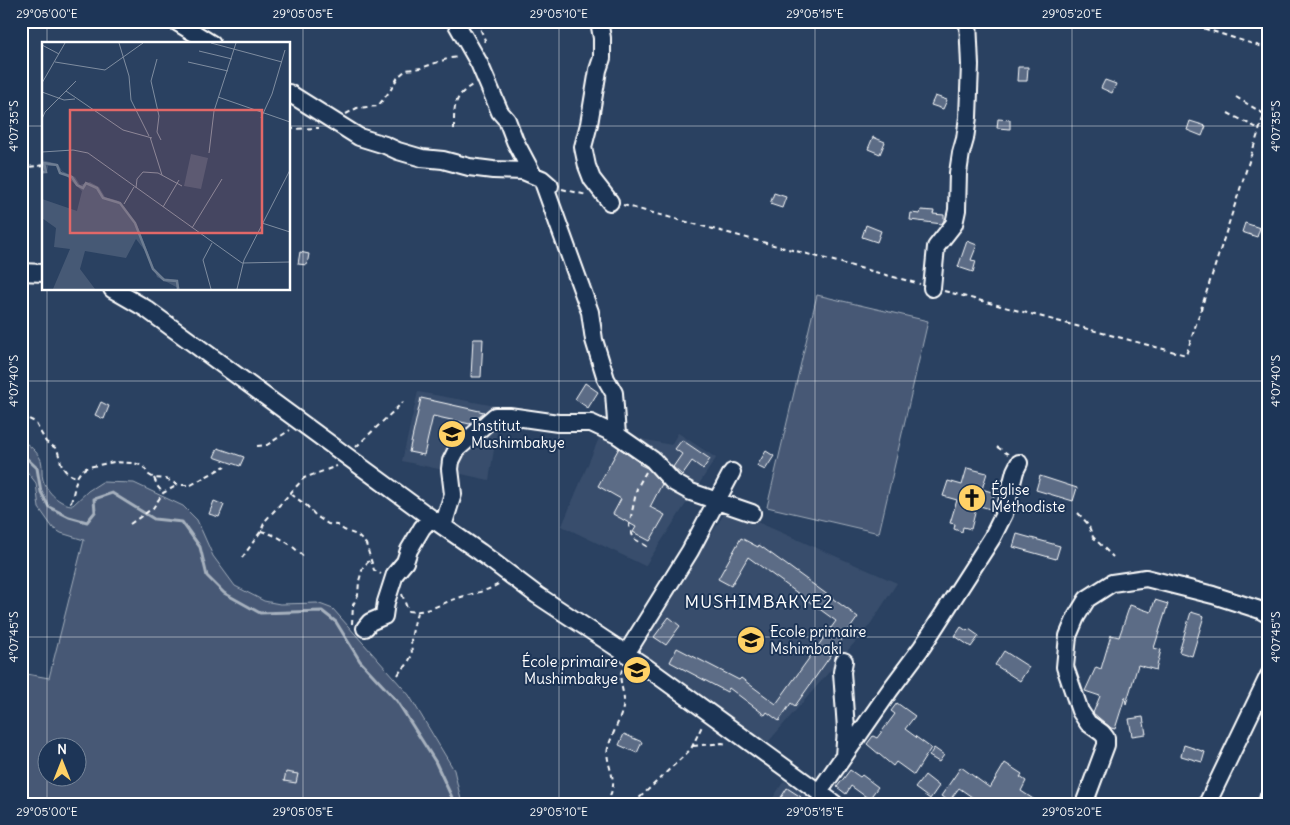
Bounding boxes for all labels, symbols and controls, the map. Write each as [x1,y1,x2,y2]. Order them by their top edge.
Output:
text: 29°05'00"E [16,6,78,21]
text: 29°05'05"E [273,6,333,21]
text: 29°05'10"E [530,6,588,21]
text: 29°05'15"E [786,6,844,21]
text: 29°05'20"E [1042,6,1102,21]
inset map [42,42,290,290]
text: 4°07'35"S [6,100,21,152]
text: 4°07'35"S [1268,100,1283,152]
text: 4°07'40"S [6,355,21,407]
text: 4°07'40"S [1268,355,1283,407]
place label: Institut Mushimbakye [471,416,565,452]
school or university icon: Institut Mushimbakye [437,419,467,449]
place label: Église Méthodiste [991,480,1065,516]
church icon: Église Méthodiste [957,483,987,513]
district label: MUSHIMBAKYE2 [684,590,834,613]
text: 4°07'45"S [6,611,21,663]
text: 4°07'45"S [1268,611,1283,663]
place label: Ecole primaire Mshimbaki [770,622,866,658]
school or university icon: Ecole primaire Mshimbaki [736,625,766,655]
place label: École primaire Mushimbakye [522,652,618,688]
school or university icon: École primaire Mushimbakye [622,655,652,685]
north arrow [38,738,88,788]
text: N [57,740,67,758]
text: 29°05'00"E [16,804,78,819]
text: 29°05'05"E [273,804,333,819]
text: 29°05'10"E [530,804,588,819]
text: 29°05'15"E [786,804,844,819]
text: 29°05'20"E [1042,804,1102,819]

